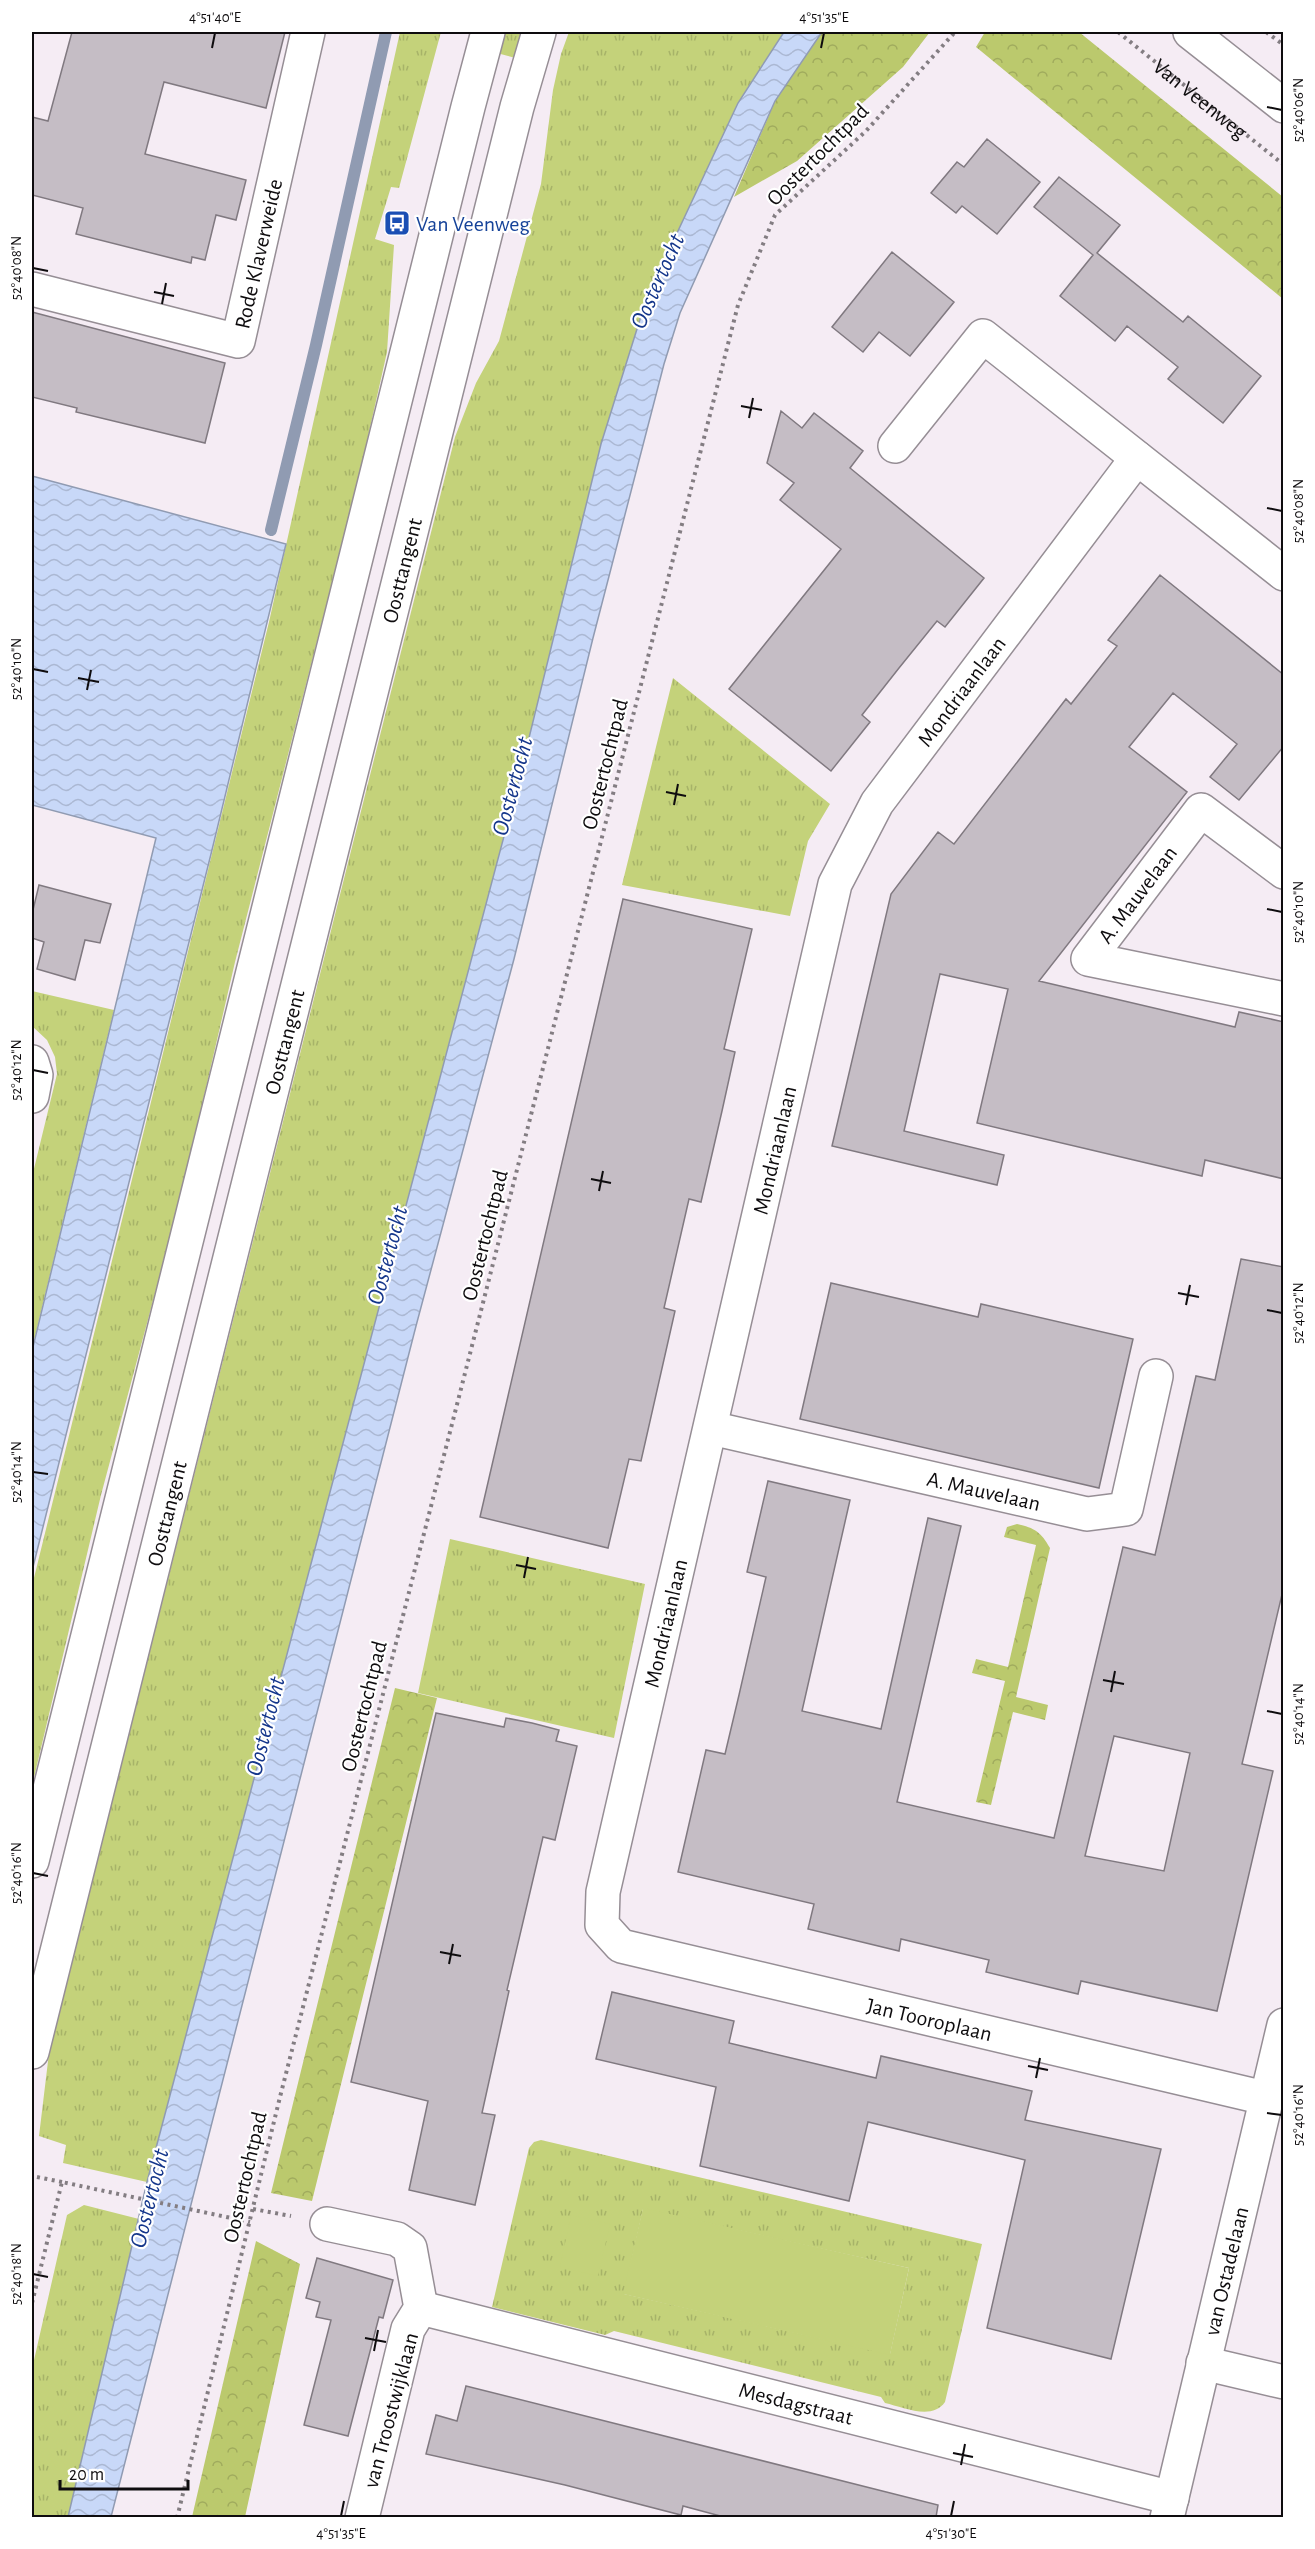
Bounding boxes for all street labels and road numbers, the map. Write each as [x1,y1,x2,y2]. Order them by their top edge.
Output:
street label: Van Veenweg [1149,55,1252,143]
street label: Oostertochtpad [763,100,873,210]
street label: Rode Klaverweide [231,177,286,331]
street label: Oosttangent [379,516,426,625]
street label: Mondriaanlaan [914,633,1010,751]
street label: Oostertochtpad [578,697,632,832]
street label: A. Mauvelaan [1094,842,1181,947]
street label: Oosttangent [261,987,309,1097]
street label: Mondriaanlaan [750,1084,800,1217]
street label: Oostertochtpad [458,1168,512,1303]
street label: Oosttangent [144,1459,191,1569]
street label: A. Mauvelaan [925,1468,1043,1515]
street label: Mondriaanlaan [641,1557,691,1690]
street label: Oostertochtpad [337,1639,391,1774]
street label: Jan Tooroplaan [864,1994,994,2045]
street label: Oostertochtpad [219,2109,271,2245]
street label: van Ostadelaan [1201,2204,1253,2338]
street label: van Troostwijklaan [360,2330,422,2490]
street label: Mesdagstraat [737,2379,855,2429]

